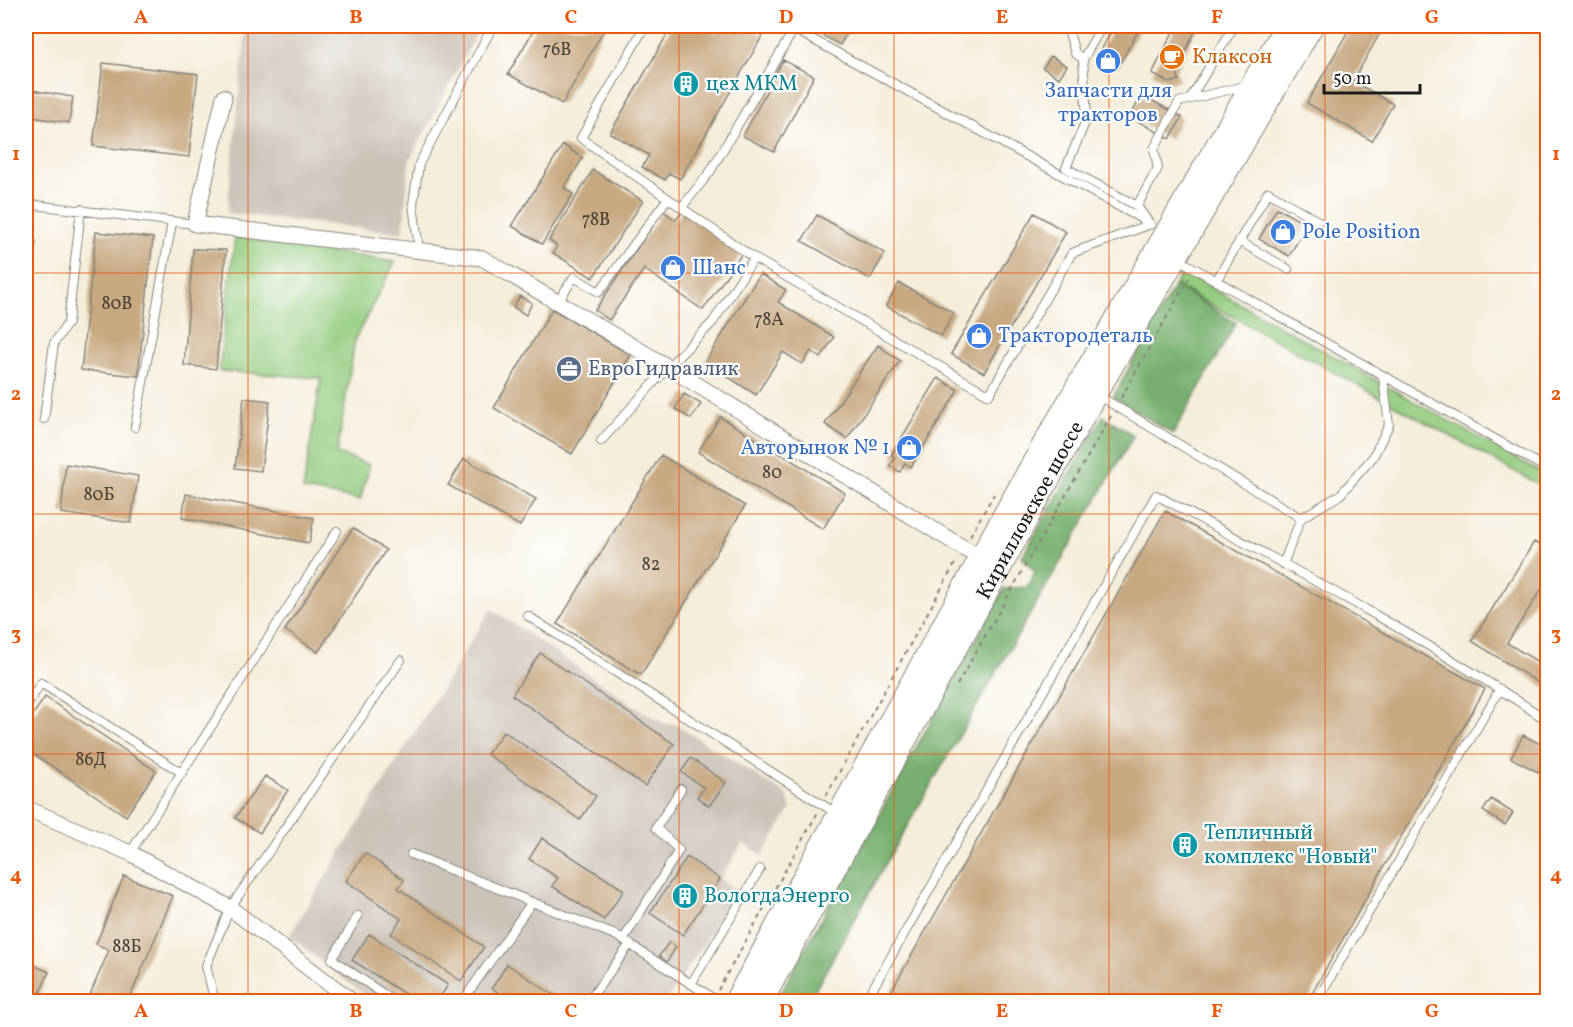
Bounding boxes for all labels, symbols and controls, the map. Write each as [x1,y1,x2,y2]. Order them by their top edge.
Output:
text: A [134,4,148,32]
text: B [349,4,363,32]
text: C [565,4,578,32]
text: D [779,4,793,32]
text: E [996,4,1008,32]
text: F [1211,4,1223,32]
text: G [1425,4,1439,32]
house number: 76В [542,38,572,63]
cafe icon: Клаксон [1157,42,1187,72]
place label: Клаксон [1192,43,1273,72]
shop icon: Запчасти для тракторов [1093,46,1123,76]
scale bar [1324,57,1420,95]
text: 50 m [1333,67,1372,92]
building icon: цех МКМ [671,69,701,99]
place label: цех МКМ [706,70,797,99]
place label: Запчасти для тракторов [1044,77,1172,130]
text: 1 [12,141,20,169]
text: 1 [1552,141,1560,169]
house number: 78В [582,208,610,233]
shop icon: Pole Position [1268,217,1298,247]
place label: Pole Position [1302,218,1421,247]
shop icon: Шанс [658,253,688,283]
place label: Шанс [692,254,746,283]
house number: 80В [101,292,133,317]
house number: 78А [754,308,784,333]
shop icon: Трактородеталь [964,321,994,351]
place label: Трактородеталь [998,322,1153,351]
office icon: ЕвроГидравлик [554,354,584,384]
place label: ЕвроГидравлик [588,355,739,384]
text: 2 [11,381,21,409]
text: 2 [1551,381,1561,409]
street label: Кирилловское шоссе [970,416,1091,605]
shop icon: Авторынок № 1 [894,433,924,463]
place label: Авторынок № 1 [741,434,890,463]
house number: 80 [762,461,782,486]
house number: 80Б [83,483,115,508]
house number: 82 [642,553,660,578]
text: 3 [11,621,21,649]
text: 3 [1551,621,1561,649]
house number: 86Д [75,748,107,773]
place label: Тепличный комплекс "Новый" [1204,819,1377,872]
building icon: Тепличный комплекс "Новый" [1170,830,1200,860]
text: 4 [10,862,22,890]
text: 4 [1550,862,1562,890]
building icon: ВологдаЭнерго [670,881,700,911]
place label: ВологдаЭнерго [704,882,850,911]
house number: 88Б [112,935,142,960]
text: A [134,998,148,1026]
text: B [349,998,363,1026]
text: C [565,998,578,1026]
text: D [779,998,793,1026]
text: E [996,998,1008,1026]
text: F [1211,998,1223,1026]
text: G [1425,998,1439,1026]

